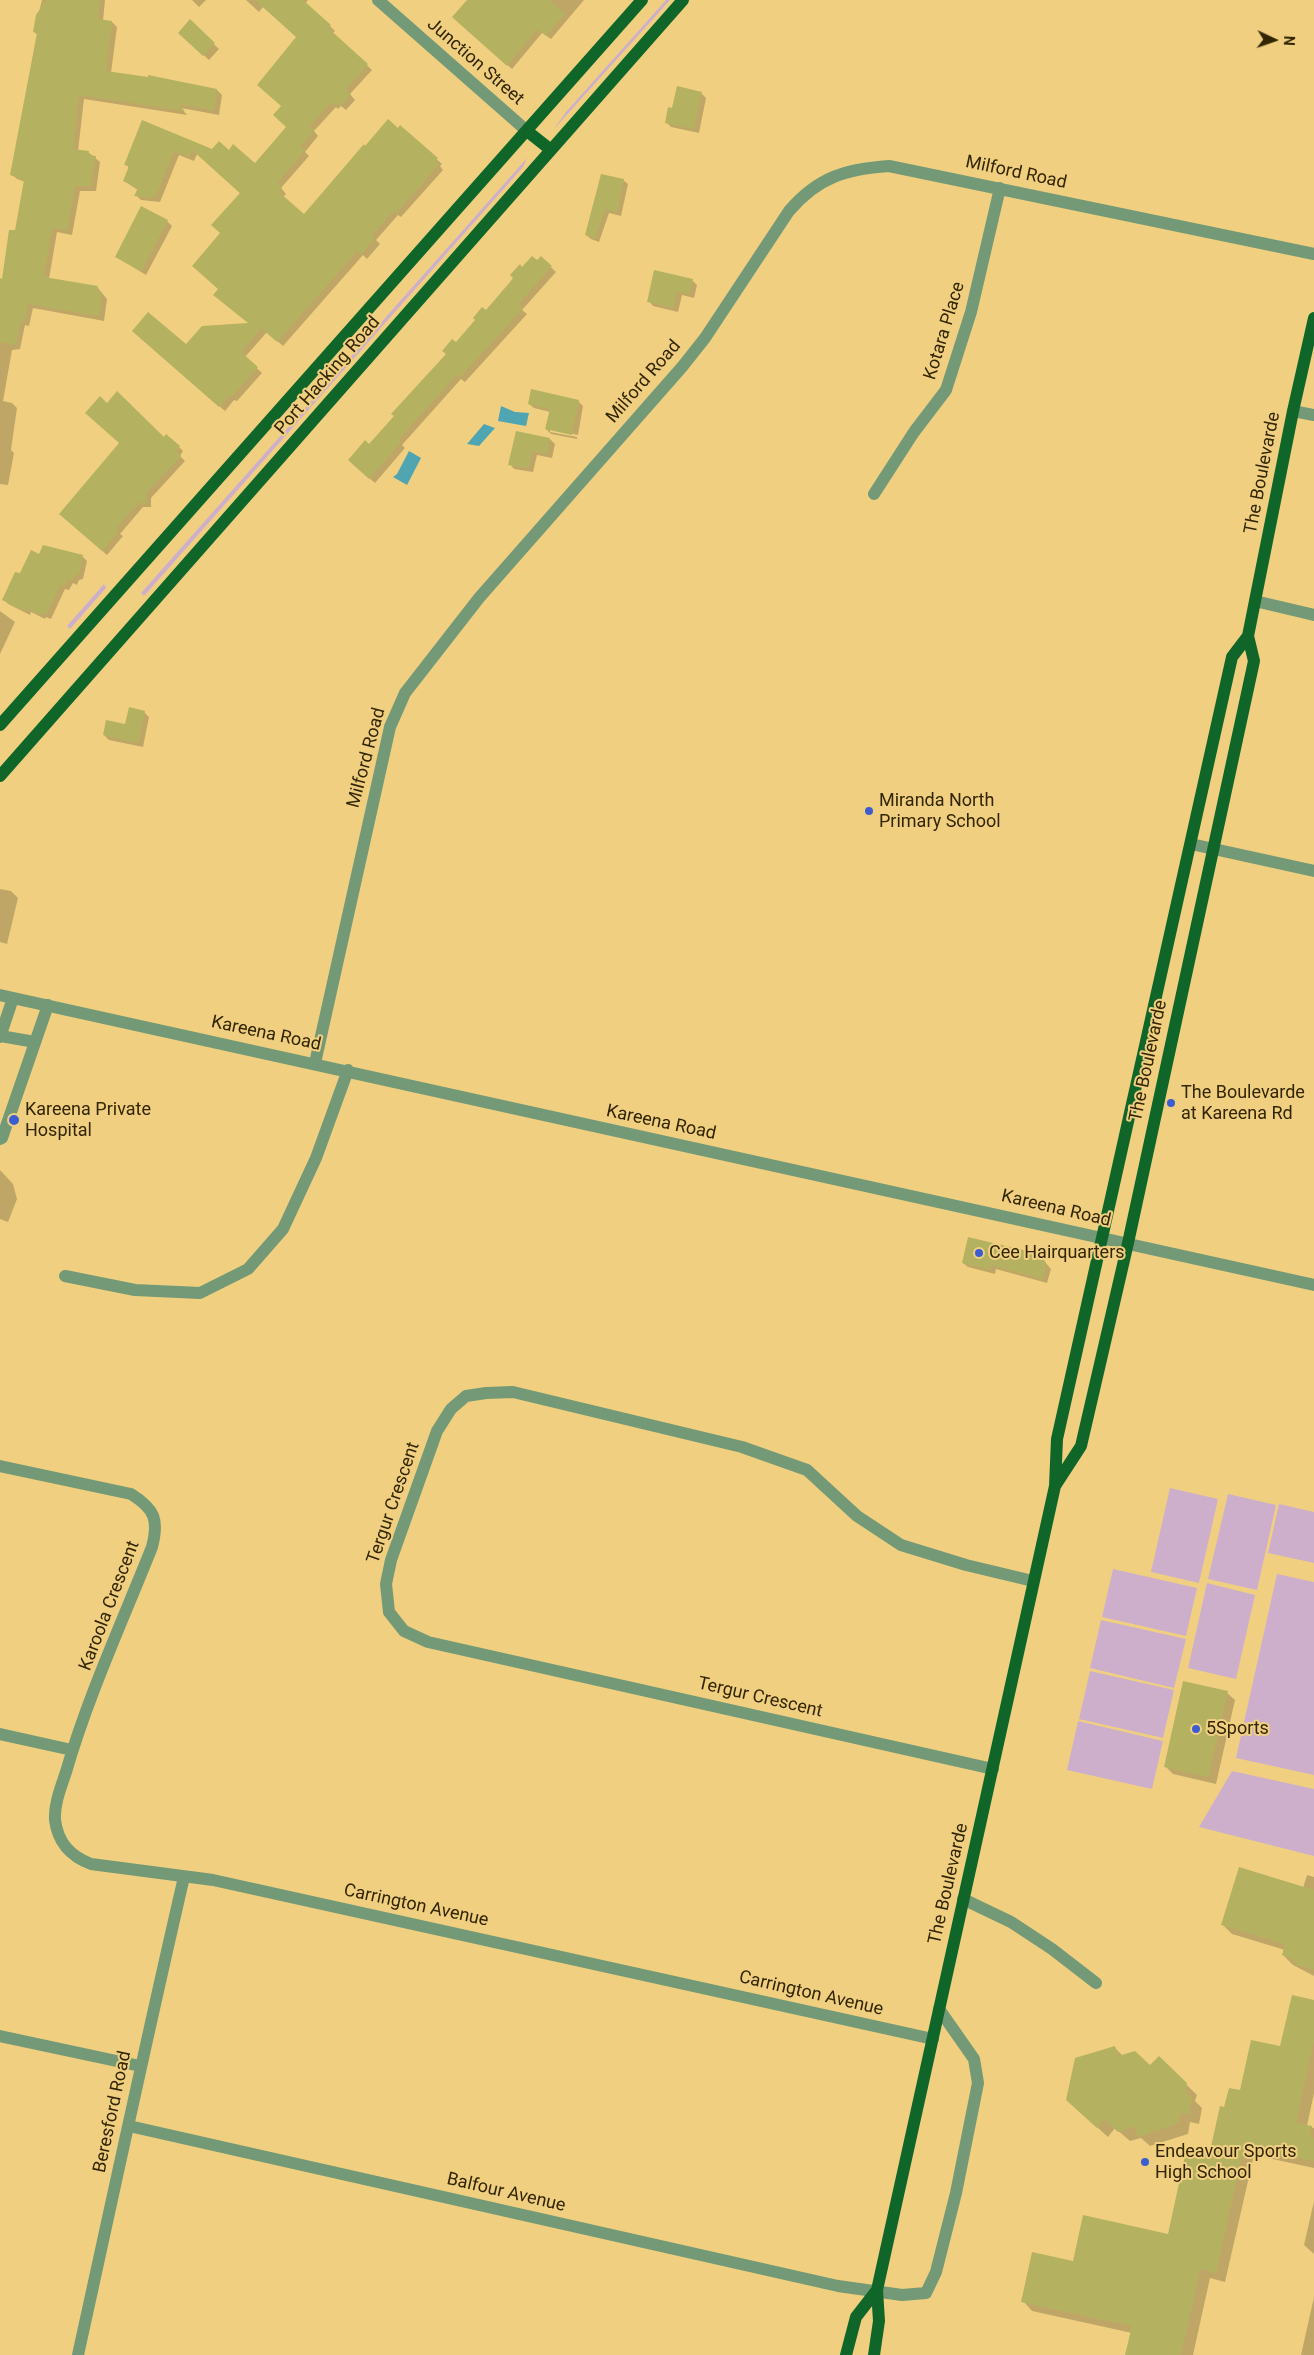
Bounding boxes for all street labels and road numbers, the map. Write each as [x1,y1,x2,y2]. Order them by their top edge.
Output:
street label: Junction Street [422,14,528,110]
street label: Milford Road [963,152,1069,194]
street label: Kotara Place [920,279,970,383]
street label: Port Hacking Road [271,312,385,440]
street label: Milford Road [602,336,686,428]
street label: The Boulevarde [1241,410,1285,536]
street label: Milford Road [343,706,391,810]
street label: The Boulevarde [1126,998,1172,1124]
street label: Kareena Road [209,1012,323,1056]
street label: Kareena Road [604,1101,718,1145]
street label: Kareena Road [999,1186,1113,1232]
street label: Tergur Crescent [363,1439,425,1567]
street label: Karoola Crescent [75,1538,145,1674]
street label: Tergur Crescent [696,1673,824,1723]
street label: The Boulevarde [925,1821,973,1947]
street label: Carrington Avenue [342,1880,490,1932]
street label: Carrington Avenue [737,1967,885,2021]
street label: Beresford Road [90,2049,136,2175]
street label: Balfour Avenue [444,2169,568,2217]

